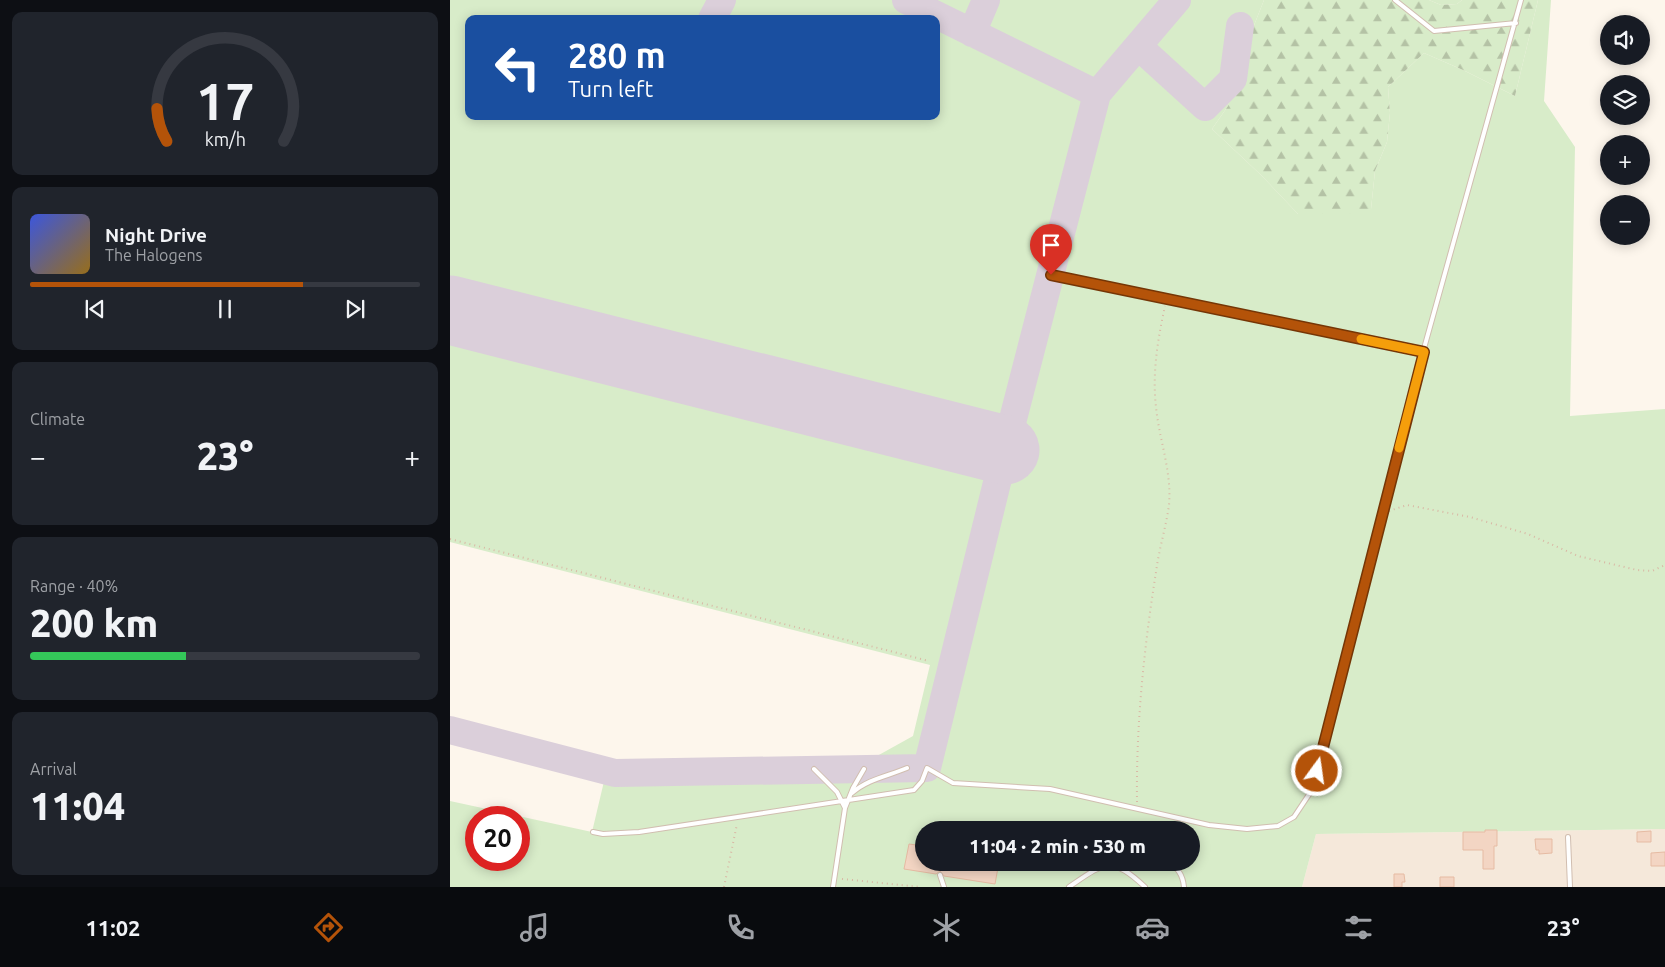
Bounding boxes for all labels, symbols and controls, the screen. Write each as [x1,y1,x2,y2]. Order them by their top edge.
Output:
map controls [1600,15,1650,245]
button: sound [1600,15,1650,65]
icon: left [485,35,550,100]
text: 280 m [568,35,666,75]
text: 17 [196,72,254,130]
button: layers [1600,75,1650,125]
text: Turn left [568,76,653,101]
text: km/h [204,129,246,149]
button: + [1600,135,1650,185]
button: − [1600,195,1650,245]
text: Night Drive [105,224,207,246]
pin [1030,224,1072,275]
icon: arrive [1037,231,1065,259]
text: The Halogens [105,246,203,264]
icon: previous [81,295,109,323]
icon: pause [211,295,239,323]
icon: next [341,295,369,323]
text: Climate [30,410,85,428]
text: 23° [197,435,253,477]
text: − [30,441,46,472]
text: + [404,441,420,472]
text: Range · 40% [30,577,118,595]
text: 200 km [30,602,158,644]
position arrow [1290,744,1342,796]
text: Arrival [30,760,77,778]
text: 11:04 [30,785,125,827]
speed limit sign: 20 [465,806,530,871]
text: 11:04 · 2 min · 530 m [969,835,1146,857]
icon: directions [311,910,346,945]
icon: music [517,910,552,945]
icon: phone [723,910,758,945]
icon: climate [929,910,964,945]
icon: car [1135,910,1170,945]
icon: filters [1341,910,1376,945]
text: 11:02 [85,915,141,940]
text: 23° [1547,915,1579,940]

